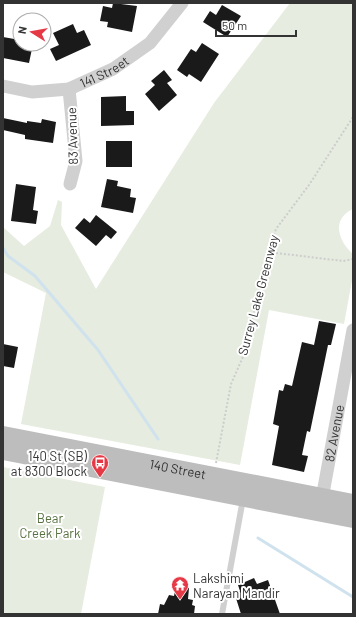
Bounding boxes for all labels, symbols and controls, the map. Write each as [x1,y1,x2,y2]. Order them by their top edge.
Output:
north arrow [12,12,52,52]
scale bar [216,12,296,38]
text: 50 m [222,18,247,32]
text: N [15,25,29,35]
street label: 141 Street [77,52,132,91]
street label: 83 Avenue [63,107,81,165]
street label: Surrey Lake Greenway [234,233,282,357]
street label: 82 Avenue [321,403,347,463]
place label: 140 St (SB) at 8300 Block [11,448,88,479]
bus stop icon: 140 St (SB) at 8300 Block [90,453,110,478]
street label: 140 Street [148,456,207,482]
park label: Bear Creek Park [19,510,81,541]
place label: Lakshimi Narayan Mandir [193,570,280,601]
temple icon: Lakshimi Narayan Mandir [170,575,190,600]

